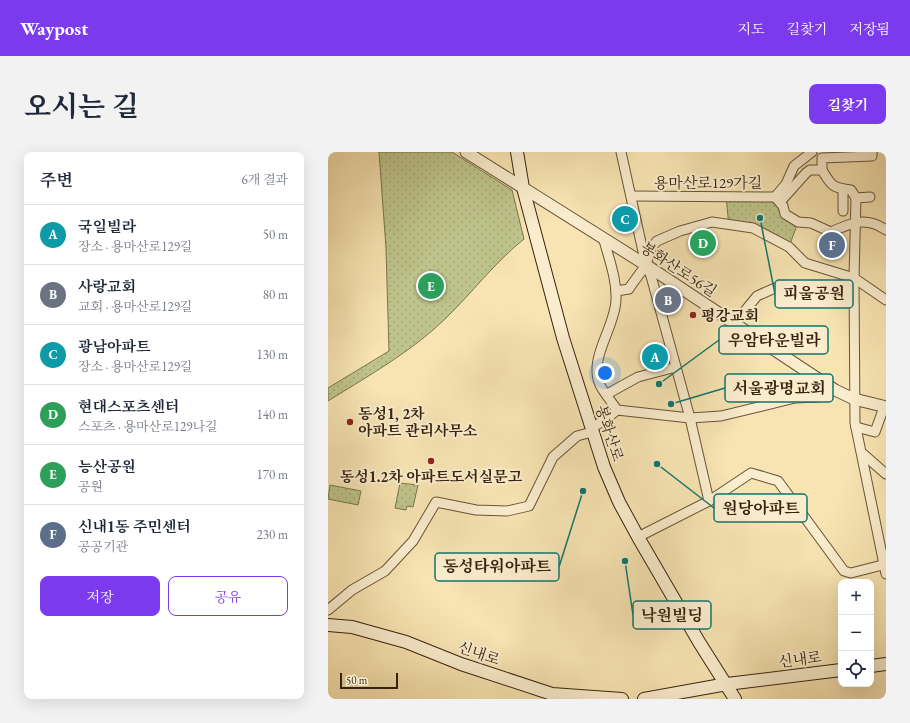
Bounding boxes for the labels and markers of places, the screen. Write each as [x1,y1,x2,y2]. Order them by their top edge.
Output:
pin: C [612,204,638,234]
pin: D [690,228,716,258]
pin: F [819,230,845,260]
pin: E [418,271,444,301]
callout: 피울공원 [775,280,853,308]
pin: B [655,285,681,315]
place label: 평강교회 [701,306,759,325]
marker: 평강교회 [688,310,698,320]
callout: 우암타운빌라 [719,326,828,354]
pin: A [642,342,668,372]
callout: 서울광명교회 [725,374,833,402]
place label: 동성1, 2차 아파트 관리사무소 [358,404,478,440]
marker: 동성1, 2차 아파트 관리사무소 [345,417,355,427]
marker: 동성1.2차 아파트도서실문고 [426,456,436,466]
place label: 동성1.2차 아파트도서실문고 [340,467,523,486]
callout: 원당아파트 [714,494,807,522]
callout: 동성타워아파트 [435,553,559,581]
callout: 낙원빌딩 [633,601,711,629]

